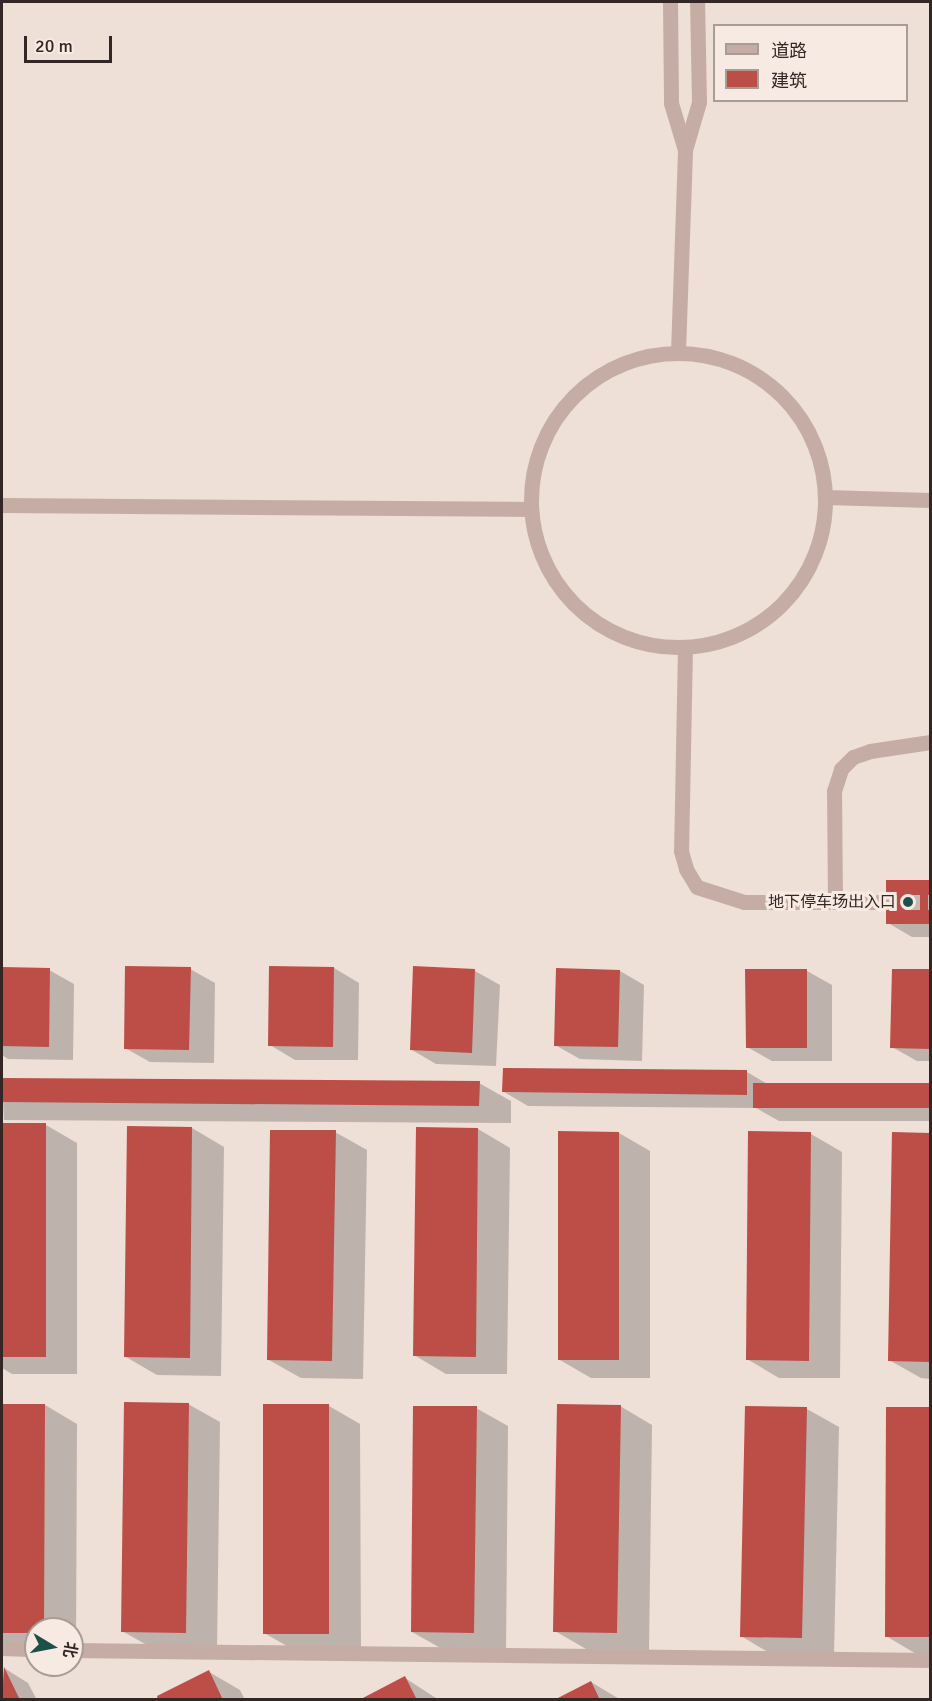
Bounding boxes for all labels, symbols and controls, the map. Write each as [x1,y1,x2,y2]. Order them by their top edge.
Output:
scale bar [27,24,116,62]
legend [713,24,908,102]
text: 20 m [35,35,73,57]
text: 道路 [771,40,807,62]
text: 建筑 [771,70,807,92]
place label: 地下停车场出入口 [768,892,896,912]
marker: 地下停车场出入口 [901,895,915,909]
north arrow [24,1617,84,1677]
text: 北 [59,1640,81,1659]

